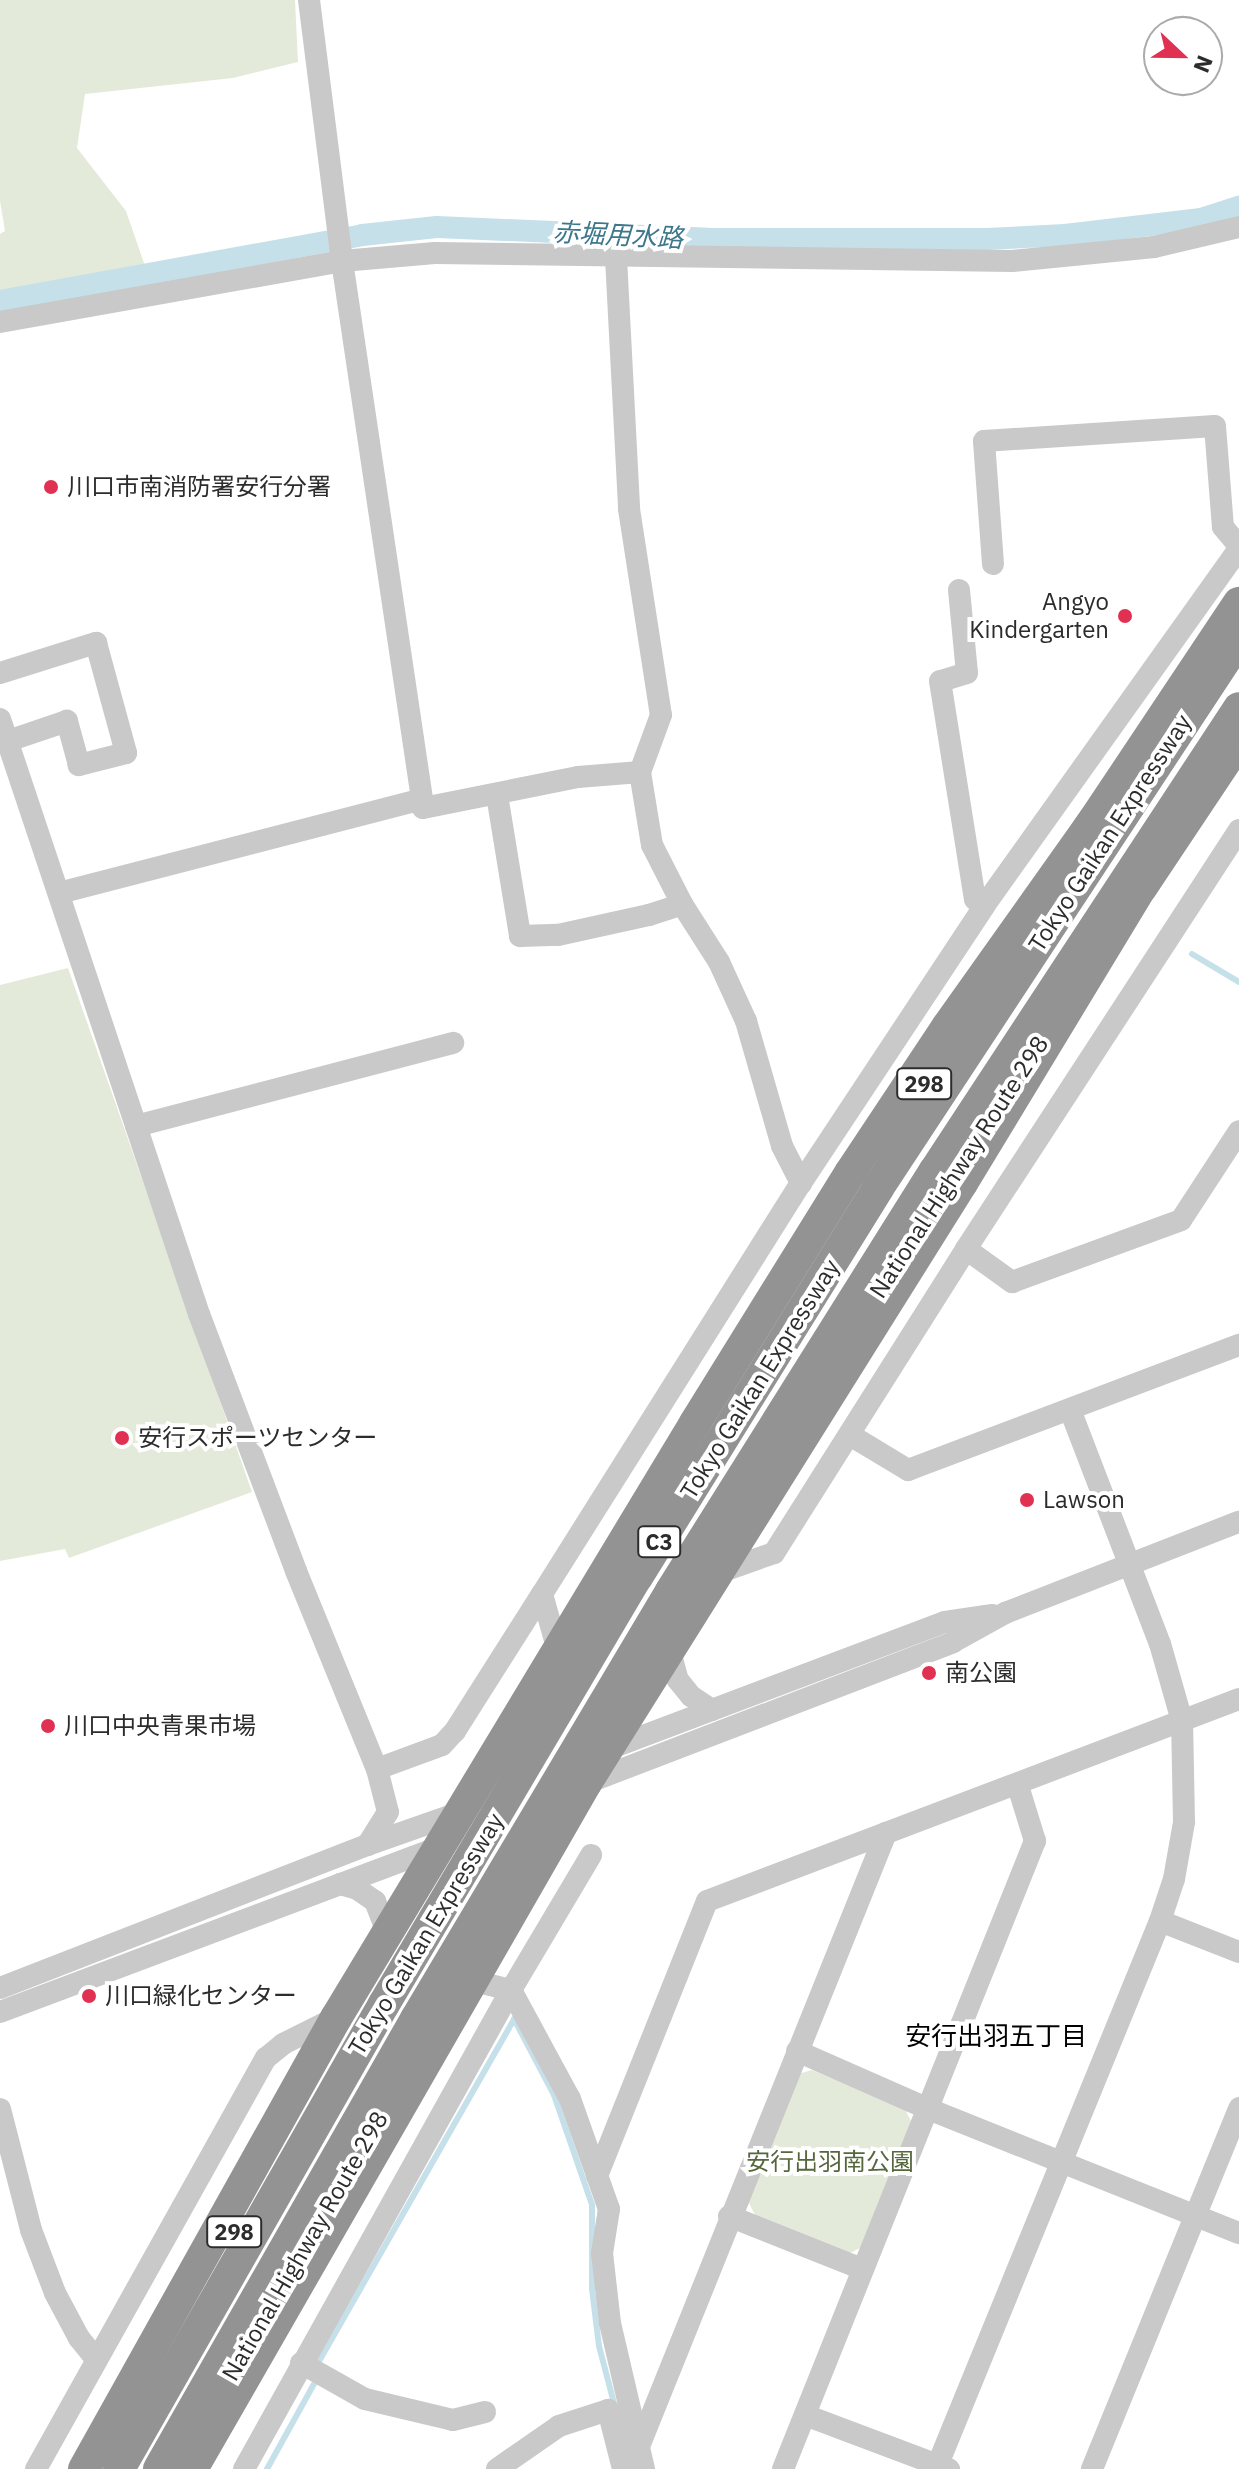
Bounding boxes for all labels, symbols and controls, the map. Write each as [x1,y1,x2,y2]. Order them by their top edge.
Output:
north arrow [1143,16,1223,96]
text: N [1187,52,1220,77]
water label: 赤堀用水路 [552,216,684,254]
place label: 川口市南消防署安行分署 [67,473,331,501]
marker: 川口市南消防署安行分署 [42,478,60,496]
place label: Angyo Kindergarten [969,588,1109,644]
marker: Angyo Kindergarten [1116,607,1134,625]
street label: Tokyo Gaikan Expressway [1022,709,1198,957]
street label: National Highway Route 298 [863,1031,1055,1303]
road number: 298 [896,1066,952,1102]
street label: Tokyo Gaikan Expressway [674,1254,846,1504]
place label: 安行スポーツセンター [138,1424,378,1452]
marker: 安行スポーツセンター [113,1429,131,1447]
place label: Lawson [1043,1486,1125,1514]
marker: Lawson [1018,1491,1036,1509]
road number: C3 [637,1524,681,1560]
place label: 南公園 [945,1659,1017,1687]
marker: 南公園 [920,1664,938,1682]
place label: 川口中央青果市場 [64,1712,256,1740]
marker: 川口中央青果市場 [39,1717,57,1735]
street label: Tokyo Gaikan Expressway [342,1808,510,2060]
place label: 川口緑化センター [105,1982,297,2010]
marker: 川口緑化センター [80,1987,98,2005]
district label: 安行出羽五丁目 [905,2020,1087,2052]
street label: National Highway Route 298 [216,2106,394,2386]
park label: 安行出羽南公園 [746,2148,914,2176]
road number: 298 [206,2214,262,2250]

